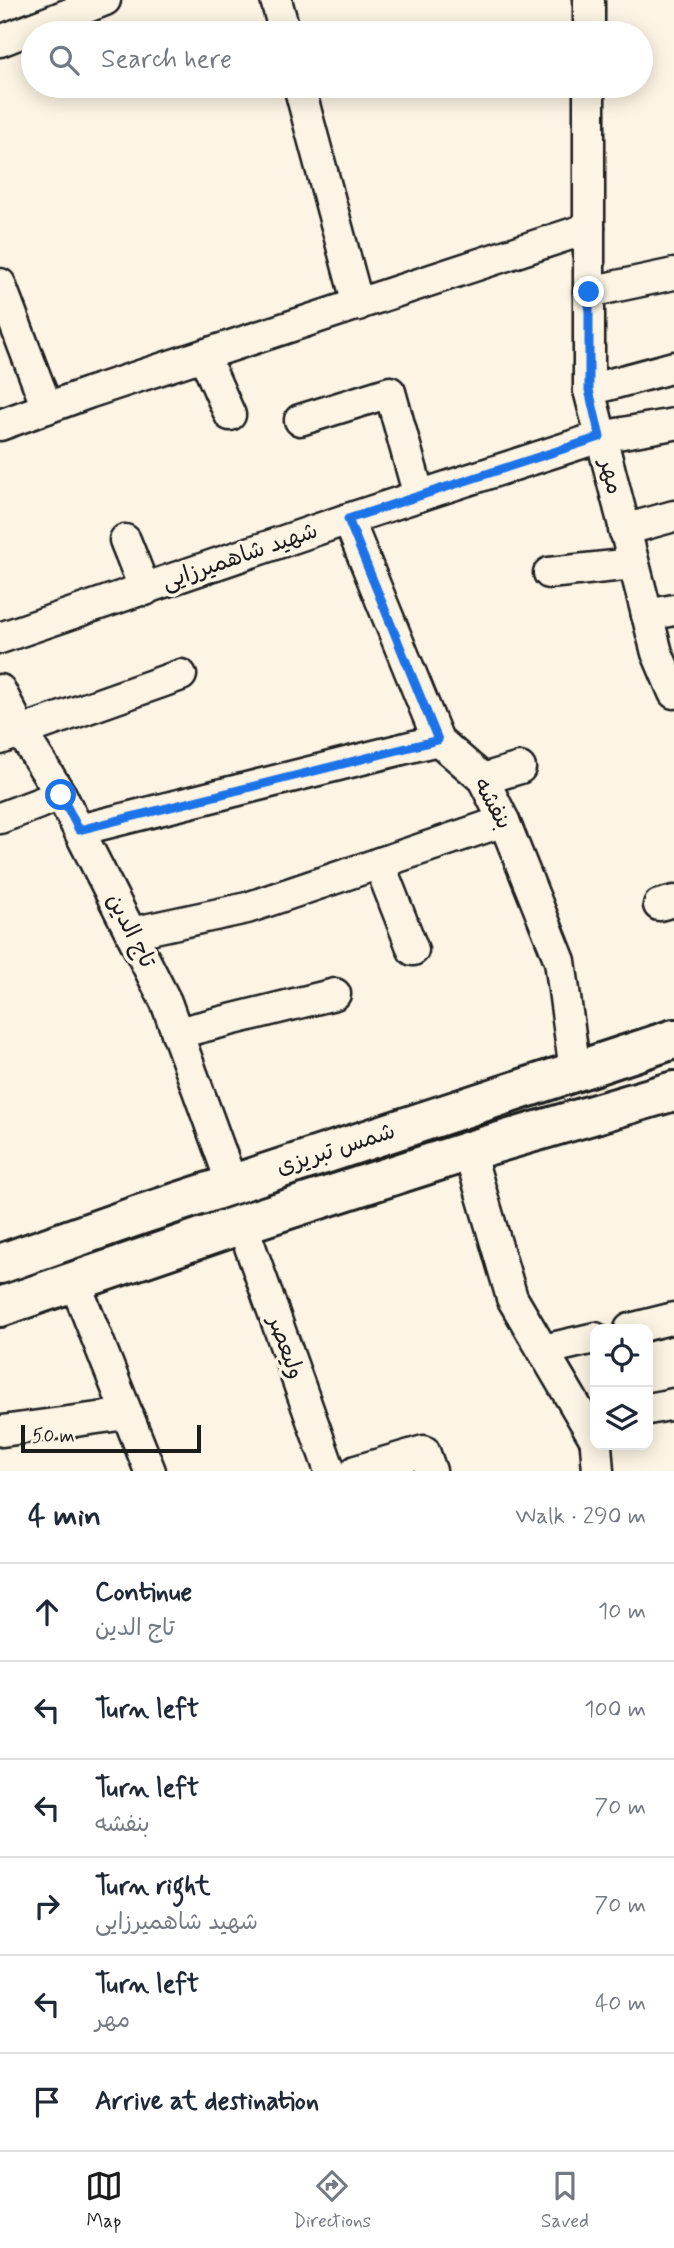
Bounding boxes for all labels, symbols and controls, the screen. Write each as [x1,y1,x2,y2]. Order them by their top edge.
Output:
search box [21,21,653,98]
icon: search [45,41,83,79]
text: Search here [101,43,232,77]
route end [573,276,604,307]
street label: مهر [591,454,629,498]
street label: شهید شاهمیرزایی [158,516,322,598]
street label: بنفشه [466,773,518,835]
route start [45,779,76,810]
street label: تاج الدین [99,889,162,974]
street label: شمس تبریزی [273,1117,399,1183]
street label: ولیعصر [259,1311,310,1384]
map controls [590,1324,653,1450]
button: locate [590,1324,653,1387]
button: layers [590,1387,653,1450]
scale bar [21,1422,201,1454]
text: 50 m [32,1424,75,1449]
text: 4 min [28,1497,101,1536]
text: Walk · 290 m [515,1502,646,1532]
text: Continue [95,1576,192,1610]
icon: ahead [28,1593,66,1631]
text: 10 m [598,1597,646,1627]
text: تاج الدین [95,1614,175,1644]
icon: left [28,1691,66,1729]
text: Turn left [95,1693,199,1727]
text: 100 m [584,1695,646,1725]
text: Turn left [95,1772,199,1806]
icon: left [28,1789,66,1827]
text: 70 m [594,1793,646,1823]
text: بنفشه [95,1810,150,1840]
text: Turn right [95,1870,211,1904]
icon: right [28,1887,66,1925]
text: 70 m [594,1891,646,1921]
text: شهید شاهمیرزایی [95,1908,258,1938]
text: Turn left [95,1968,199,2002]
icon: left [28,1985,66,2023]
text: 40 m [595,1989,646,2019]
text: مهر [95,2006,130,2036]
icon: arrive [28,2083,66,2121]
text: Arrive at destination [95,2085,319,2119]
tab: Map [85,2167,123,2234]
tab: Directions [293,2167,371,2234]
tab: Saved [541,2167,589,2234]

